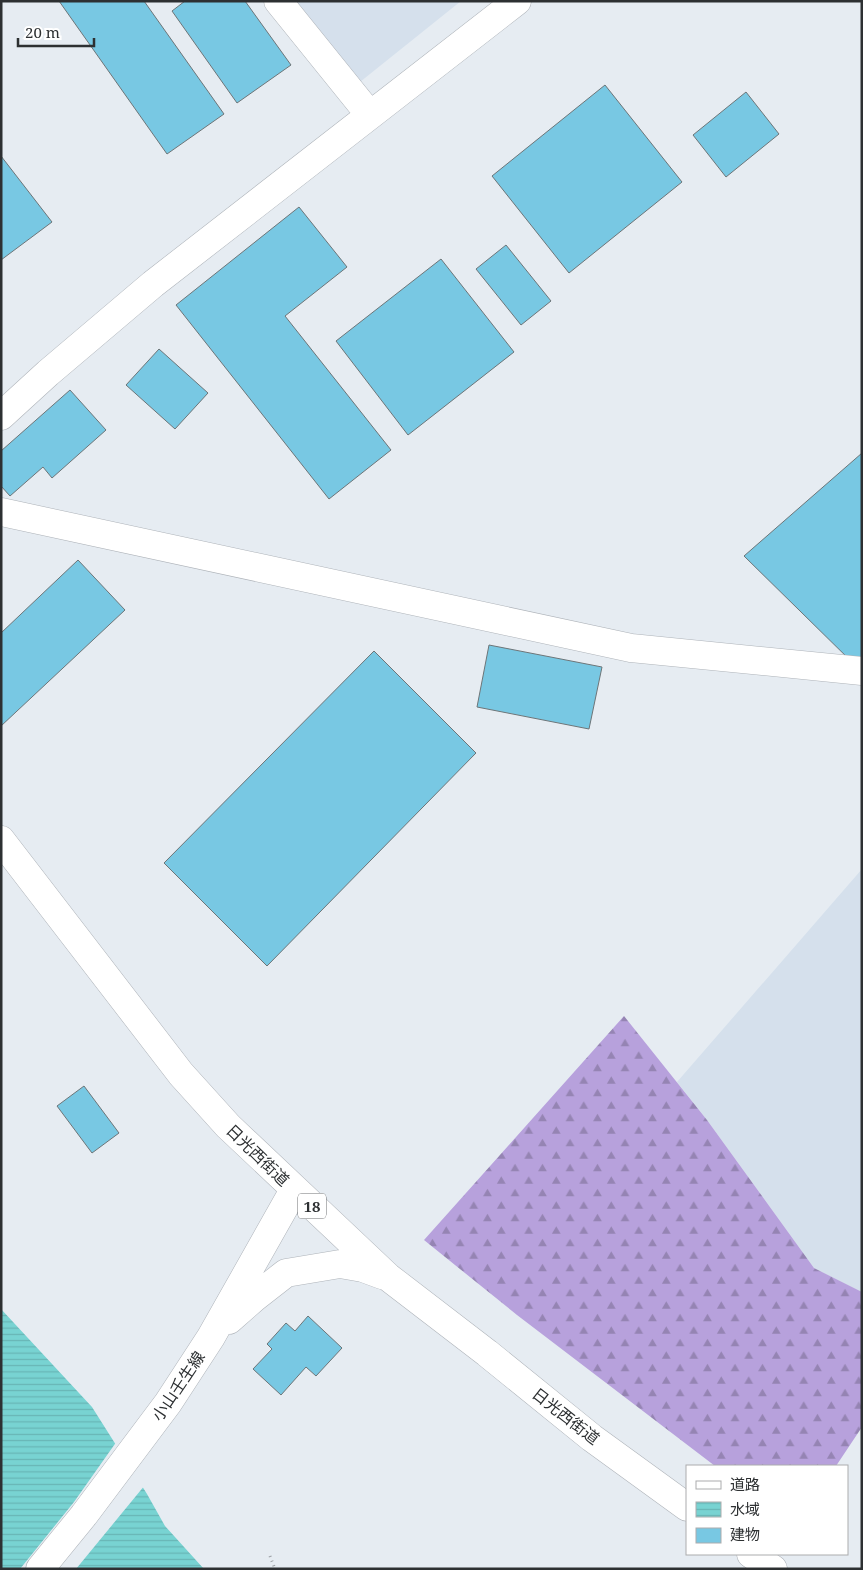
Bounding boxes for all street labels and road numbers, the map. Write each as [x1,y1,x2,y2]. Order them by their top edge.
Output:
street label: 日光西街道 [222,1119,294,1191]
road number: 18 [298,1194,326,1218]
street label: 小山壬生線 [147,1347,209,1425]
street label: 日光西街道 [528,1383,604,1449]

